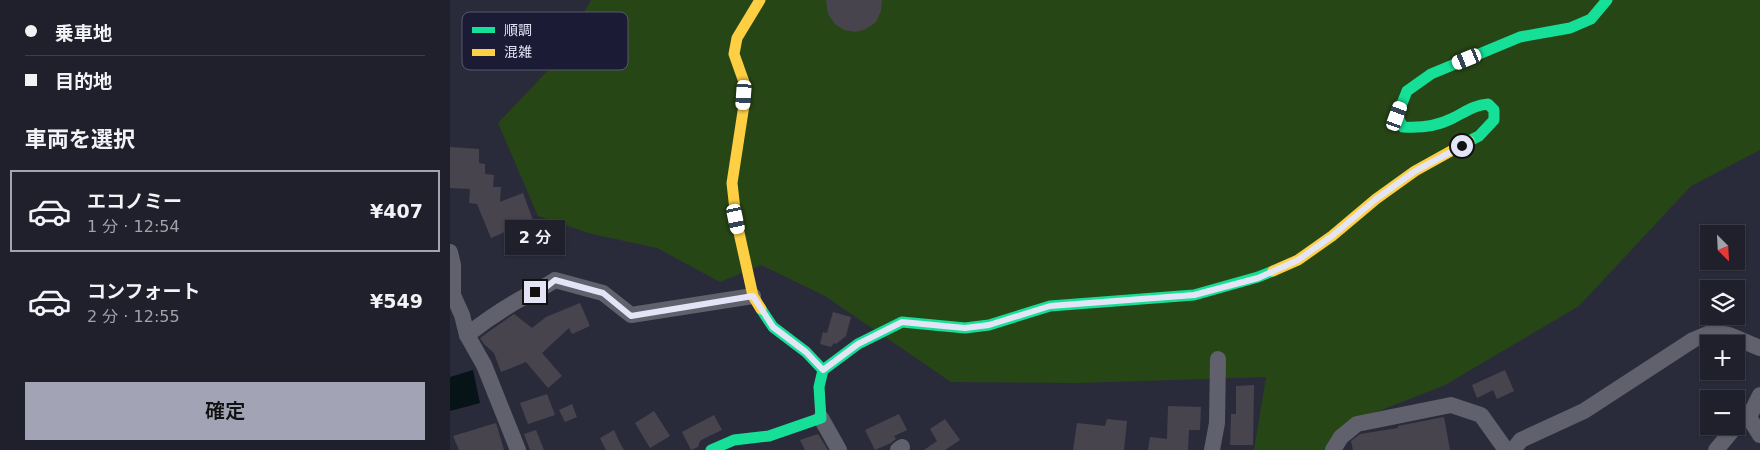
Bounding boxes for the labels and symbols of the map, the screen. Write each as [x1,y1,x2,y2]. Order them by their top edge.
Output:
legend [462,12,628,70]
text: 順調 [504,22,532,38]
text: 混雑 [504,44,532,60]
car [1450,46,1483,72]
car [735,80,752,110]
car [1384,99,1409,133]
route start [1451,135,1473,157]
car [725,203,746,235]
callout: 2 分 [505,220,565,254]
north arrow [1700,225,1745,270]
route end [524,281,546,303]

